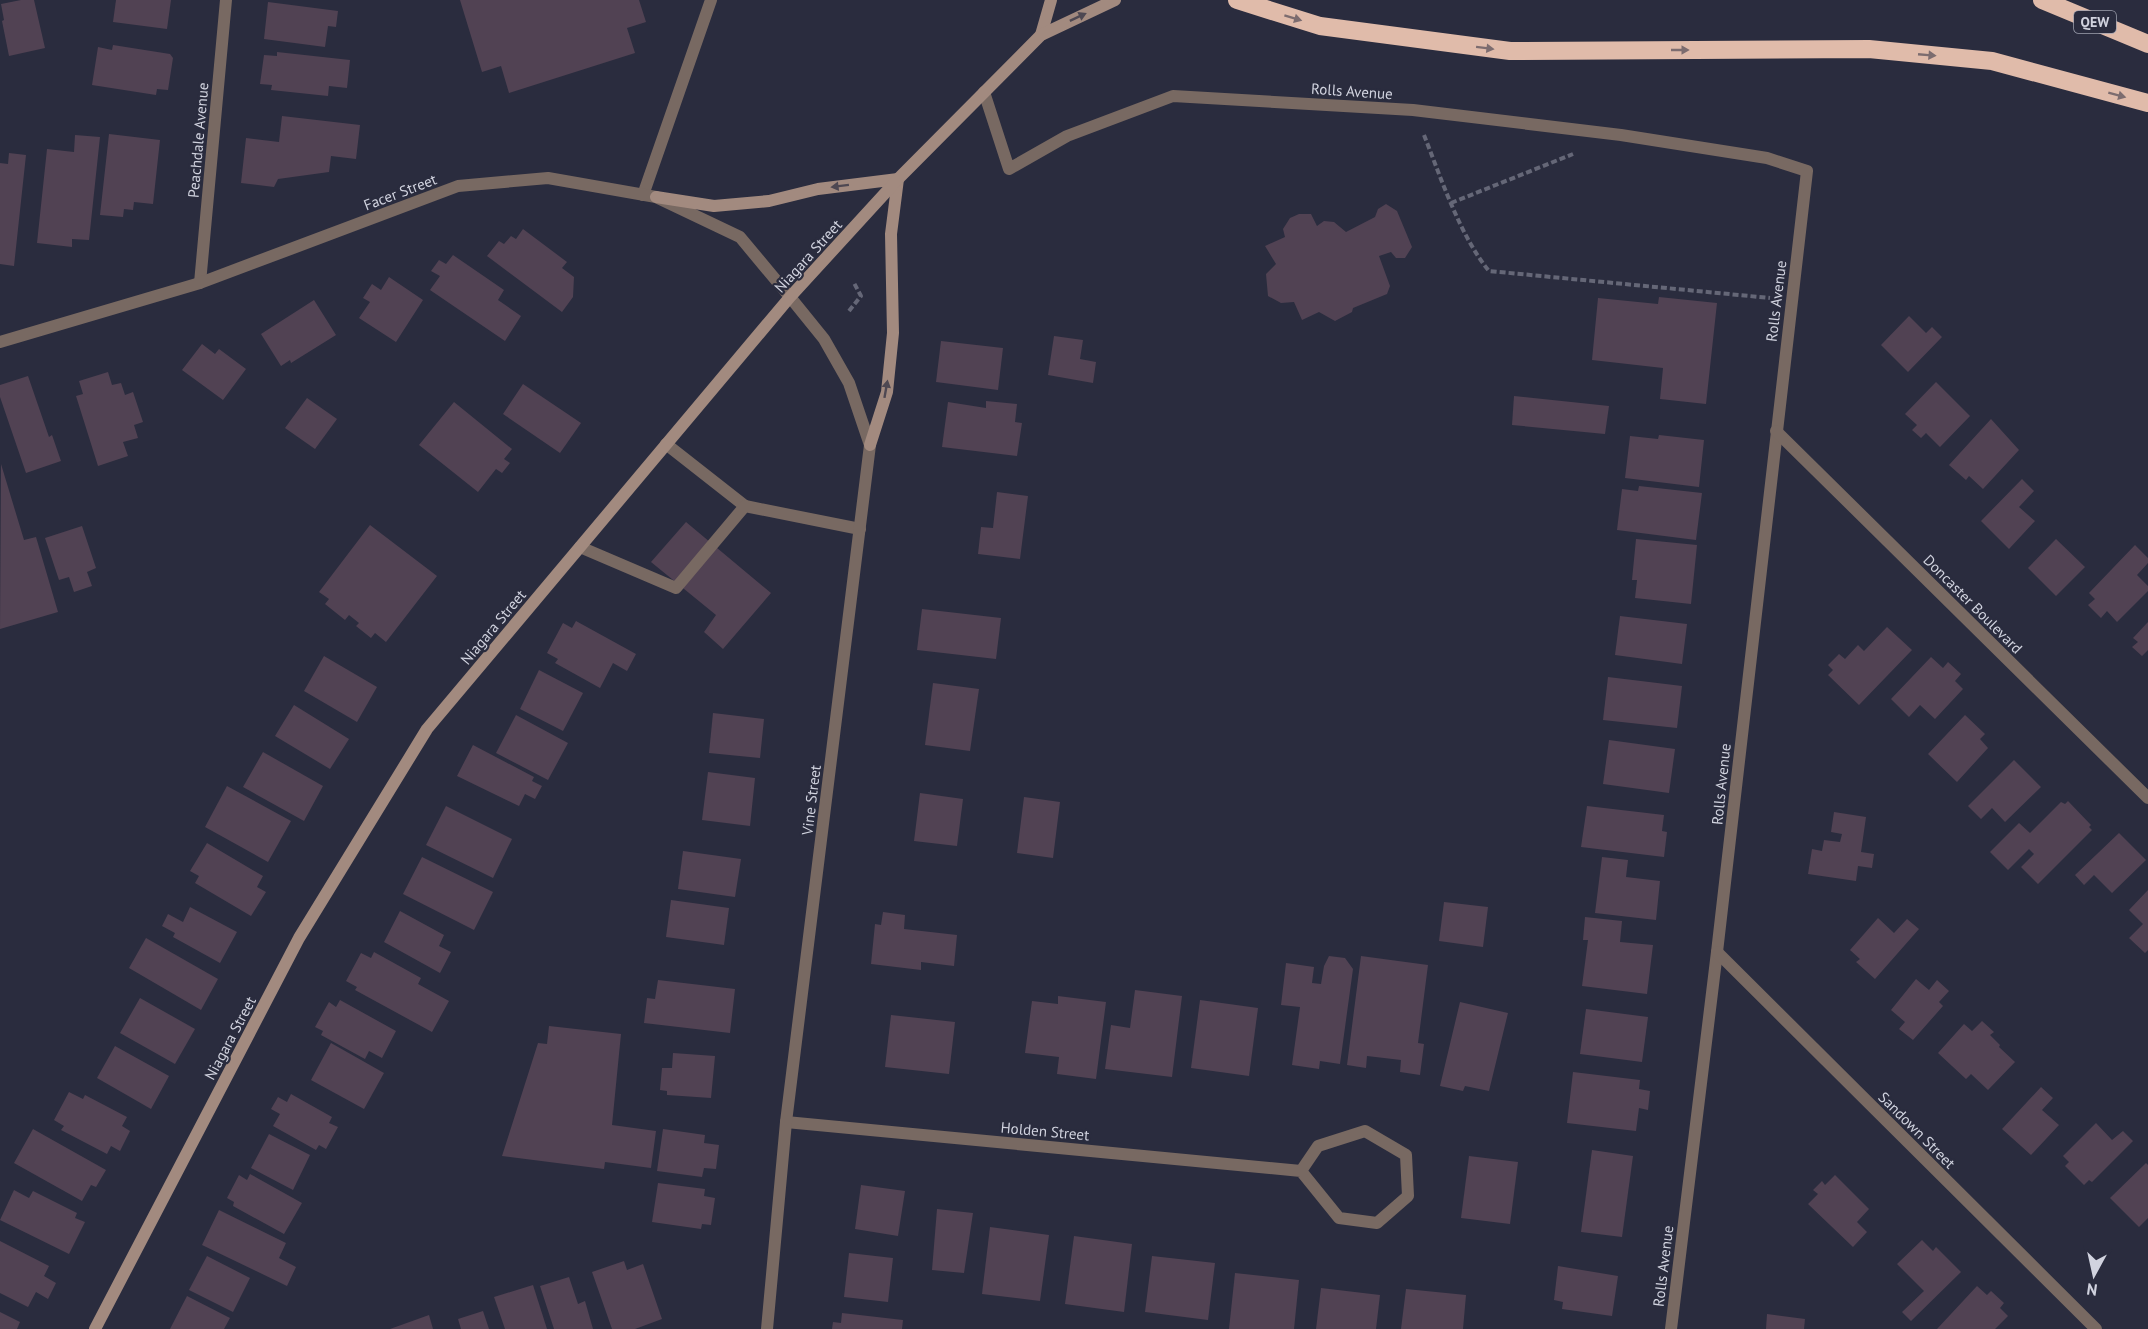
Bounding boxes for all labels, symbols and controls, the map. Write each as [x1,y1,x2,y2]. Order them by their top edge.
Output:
road number: QEW [2074,11,2116,33]
one-way arrow [1069,13,1086,22]
one-way arrow [1284,13,1302,23]
one-way arrow [1475,43,1494,52]
one-way arrow [1670,45,1689,55]
one-way arrow [1918,50,1937,60]
street label: Rolls Avenue [1311,79,1393,103]
street label: Peachdale Avenue [183,82,213,198]
one-way arrow [2109,91,2127,100]
street label: Facer Street [361,169,439,215]
one-way arrow [830,181,849,191]
street label: Niagara Street [770,215,846,297]
street label: Rolls Avenue [1762,259,1790,343]
one-way arrow [882,379,891,398]
street label: Doncaster Boulevard [1919,550,2027,658]
street label: Niagara Street [456,586,530,668]
street label: Rolls Avenue [1707,742,1735,826]
street label: Vine Street [797,764,825,837]
street label: Niagara Street [200,993,260,1083]
street label: Sandown Street [1875,1088,1959,1172]
street label: Holden Street [1000,1118,1090,1144]
street label: Rolls Avenue [1649,1224,1677,1308]
north arrow [2064,1245,2124,1305]
text: N [2085,1279,2099,1300]

